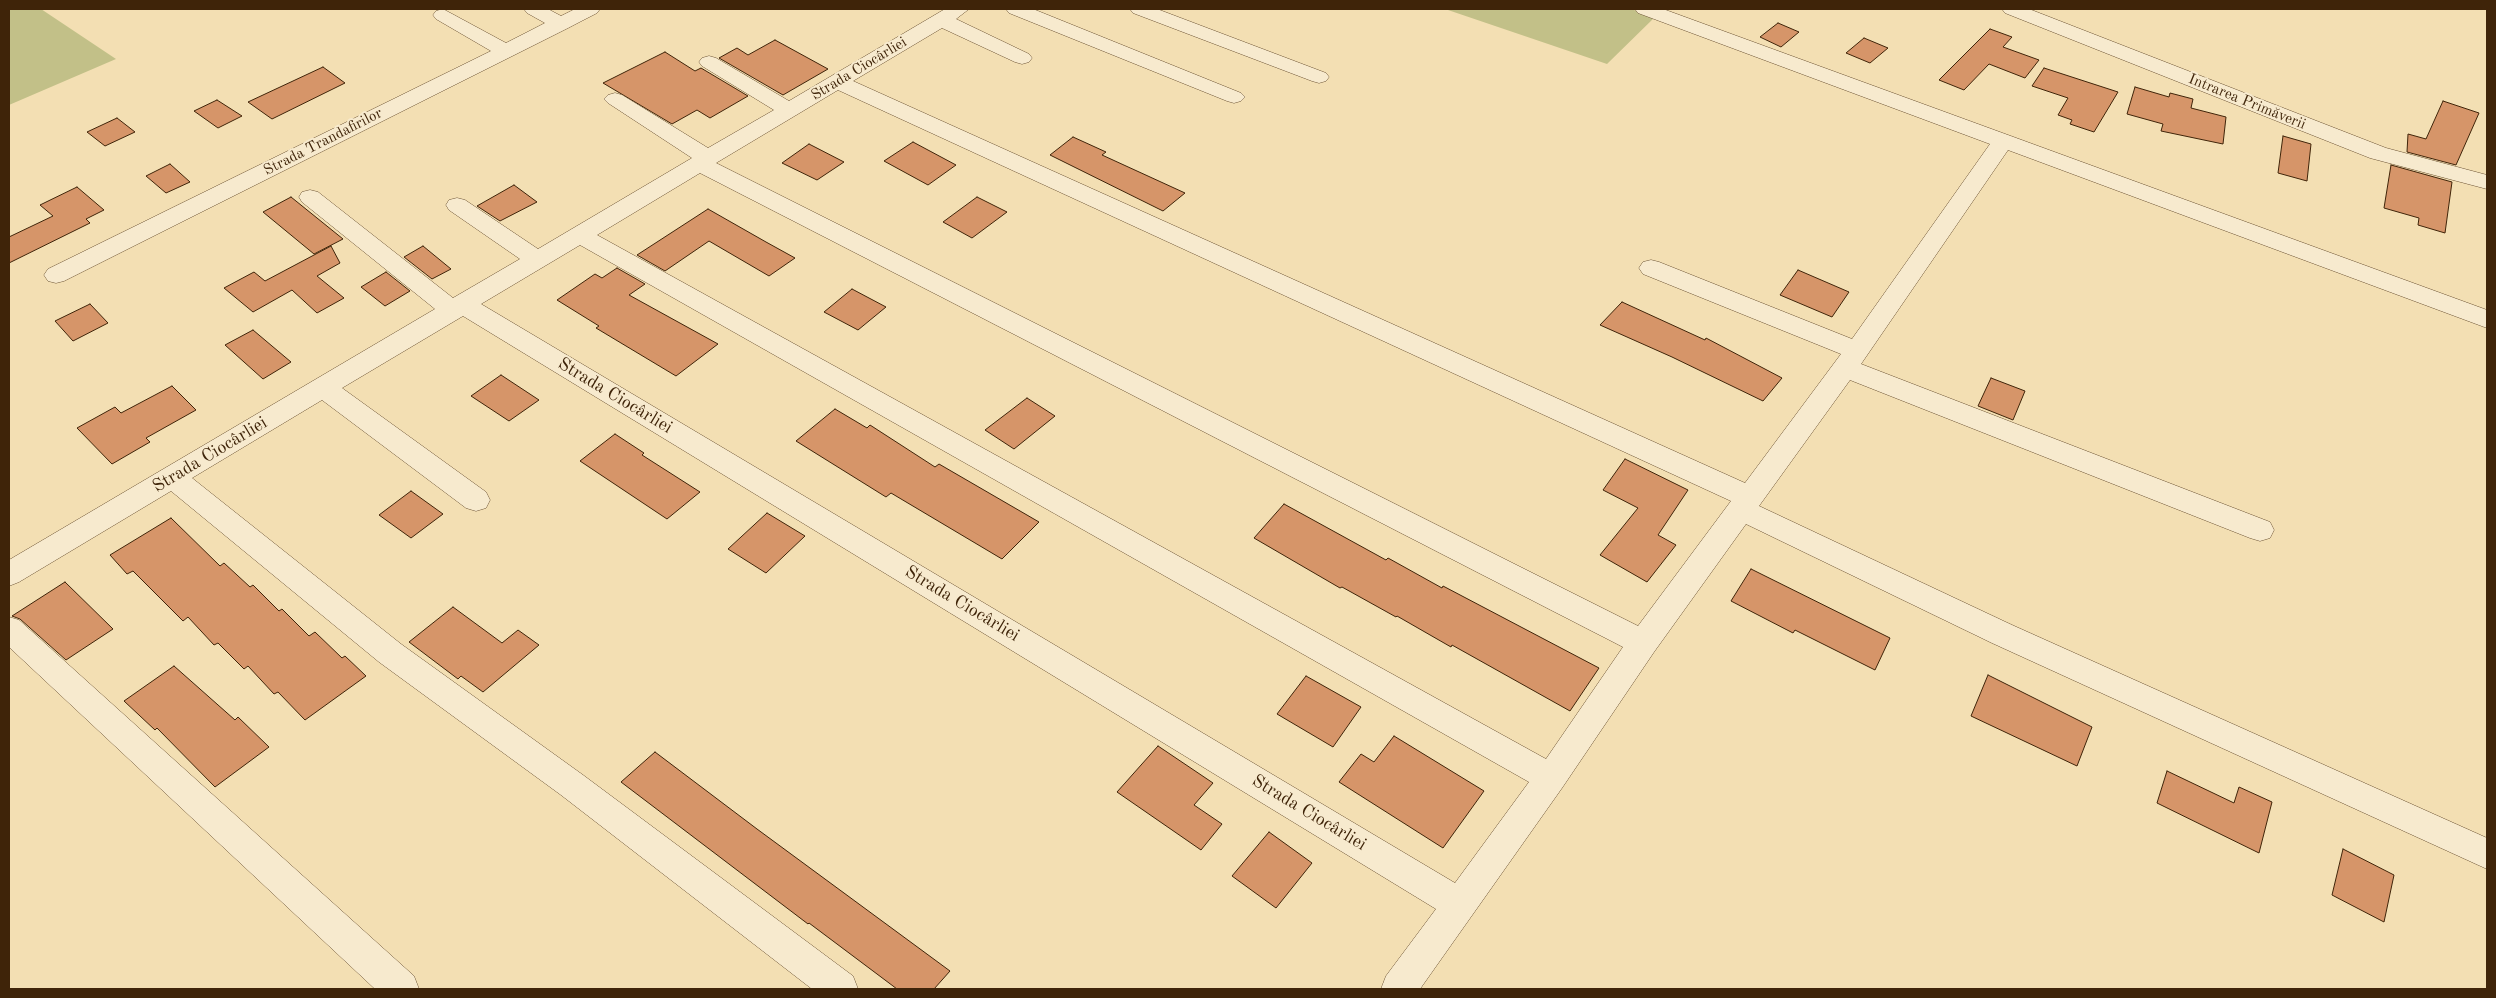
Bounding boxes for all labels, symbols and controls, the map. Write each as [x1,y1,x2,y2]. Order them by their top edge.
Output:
street label: Strada Ciocârliei [808,33,910,105]
street label: Intrarea Primăverii [2186,70,2308,134]
street label: Strada Trandafirilor [261,104,385,180]
street label: Strada Ciocârliei [554,353,676,439]
street label: Strada Ciocârliei [149,412,271,498]
street label: Strada Ciocârliei [901,561,1023,647]
street label: Strada Ciocârliei [1248,770,1370,856]

